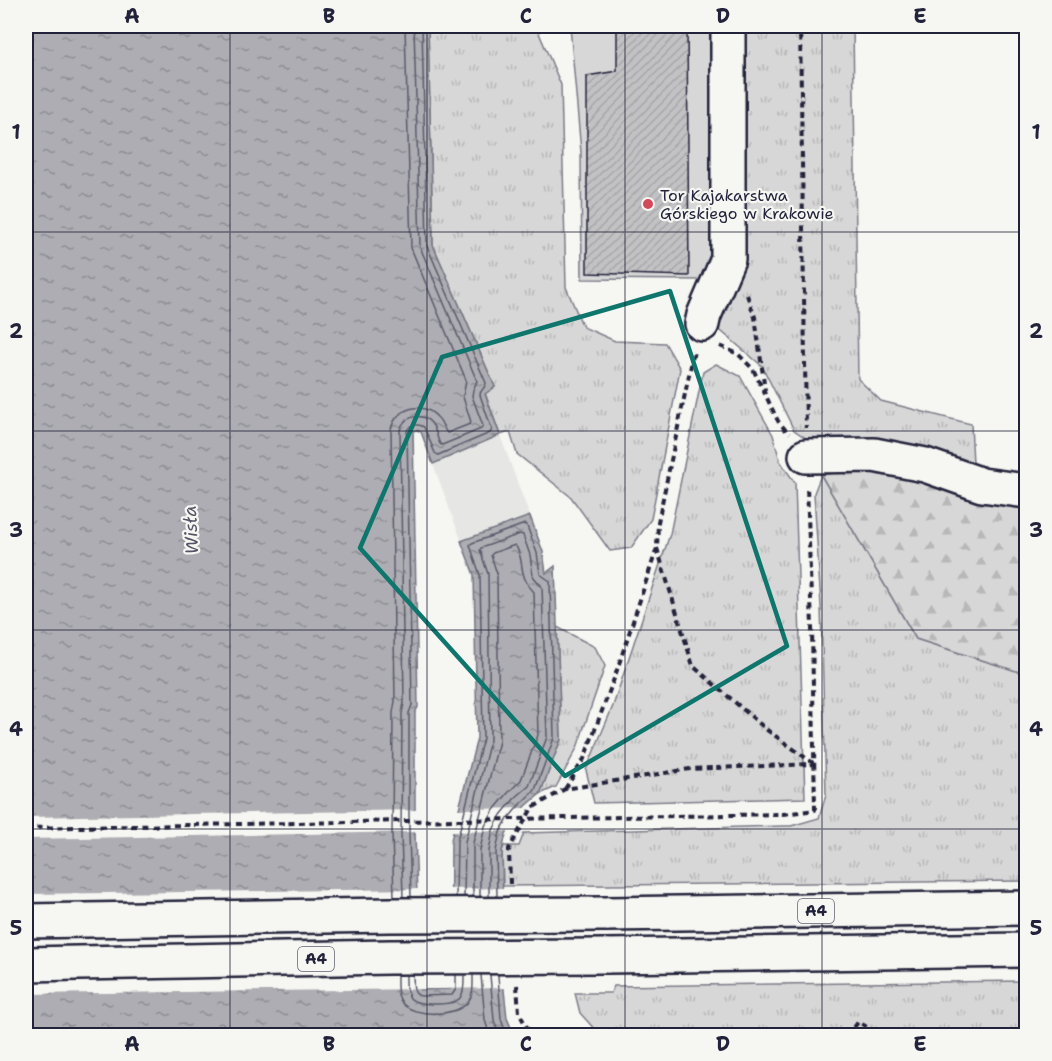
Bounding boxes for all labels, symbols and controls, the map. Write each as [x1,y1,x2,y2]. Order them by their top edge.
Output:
text: A [124,3,140,29]
text: B [323,3,335,29]
text: C [520,3,532,29]
text: D [716,3,730,29]
text: E [913,3,927,29]
text: 1 [11,119,21,145]
text: 1 [1031,119,1041,145]
place label: Tor Kajakarstwa Górskiego w Krakowie [660,185,834,224]
marker: Tor Kajakarstwa Górskiego w Krakowie [641,197,655,211]
text: 2 [9,318,23,344]
text: 2 [1029,318,1043,344]
water label: Wisła [178,505,204,555]
text: 3 [9,517,23,543]
text: 3 [1029,517,1043,543]
text: 4 [9,716,23,742]
text: 4 [1029,716,1043,742]
road number: A4 [798,899,834,923]
text: 5 [10,915,22,941]
text: 5 [1030,915,1042,941]
road number: A4 [298,947,334,971]
text: A [124,1031,140,1057]
text: B [323,1031,335,1057]
text: C [520,1031,532,1057]
text: D [716,1031,730,1057]
text: E [913,1031,927,1057]

